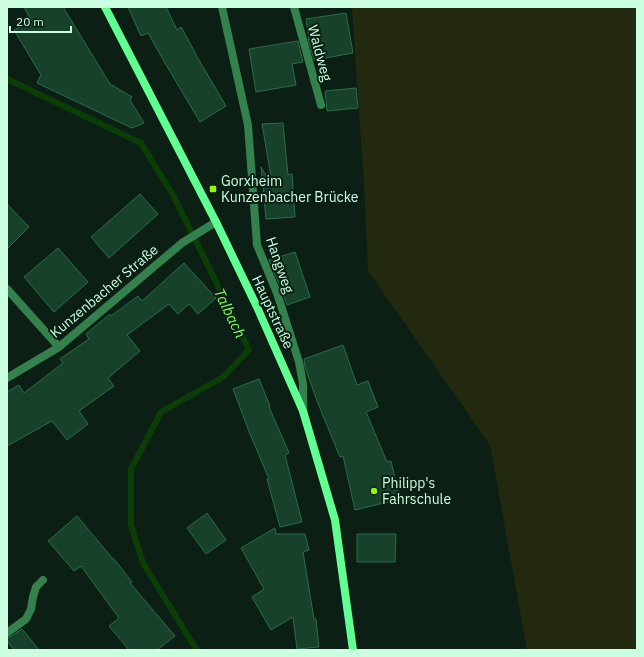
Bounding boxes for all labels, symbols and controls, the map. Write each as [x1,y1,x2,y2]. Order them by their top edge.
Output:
scale bar [10,8,71,34]
text: 20 m [16,14,44,29]
street label: Waldweg [304,23,336,84]
place label: Gorxheim Kunzenbacher Brücke [221,172,359,206]
marker: Gorxheim Kunzenbacher Brücke [208,184,218,194]
street label: Hangweg [262,234,298,296]
street label: Kunzenbacher Straße [46,240,162,341]
street label: Hauptstraße [248,272,298,352]
water label: Talbach [210,285,250,341]
place label: Philipp's Fahrschule [382,474,451,508]
marker: Philipp's Fahrschule [369,486,379,496]

